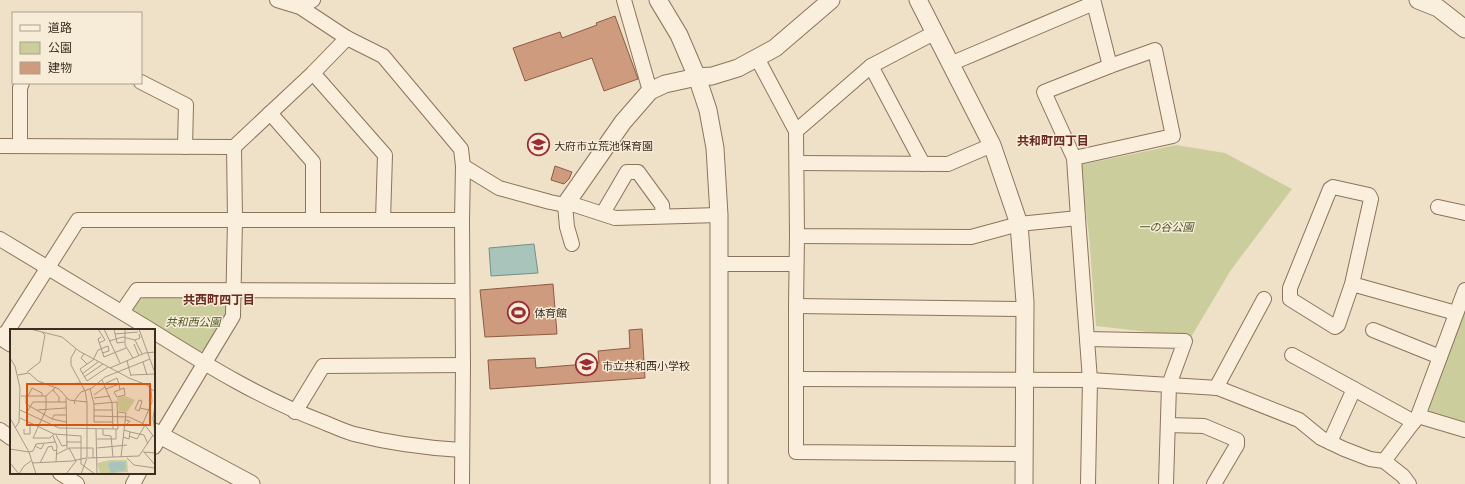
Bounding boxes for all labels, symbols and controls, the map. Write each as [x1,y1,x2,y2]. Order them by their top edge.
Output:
legend [12,12,142,84]
text: 道路 [48,18,72,36]
text: 公園 [48,38,72,56]
text: 建物 [48,58,72,76]
district label: 共和町四丁目 [1017,131,1089,149]
school or university icon: 大府市立荒池保育園 [525,132,551,158]
place label: 大府市立荒池保育園 [554,137,653,153]
park label: 一の谷公園 [1139,218,1195,234]
district label: 共西町四丁目 [183,290,255,308]
sports icon: 体育館 [506,299,532,325]
place label: 体育館 [534,304,567,320]
park label: 共和西公園 [166,313,222,329]
inset map [10,329,155,474]
school or university icon: 市立共和西小学校 [574,352,600,378]
place label: 市立共和西小学校 [602,357,690,373]

